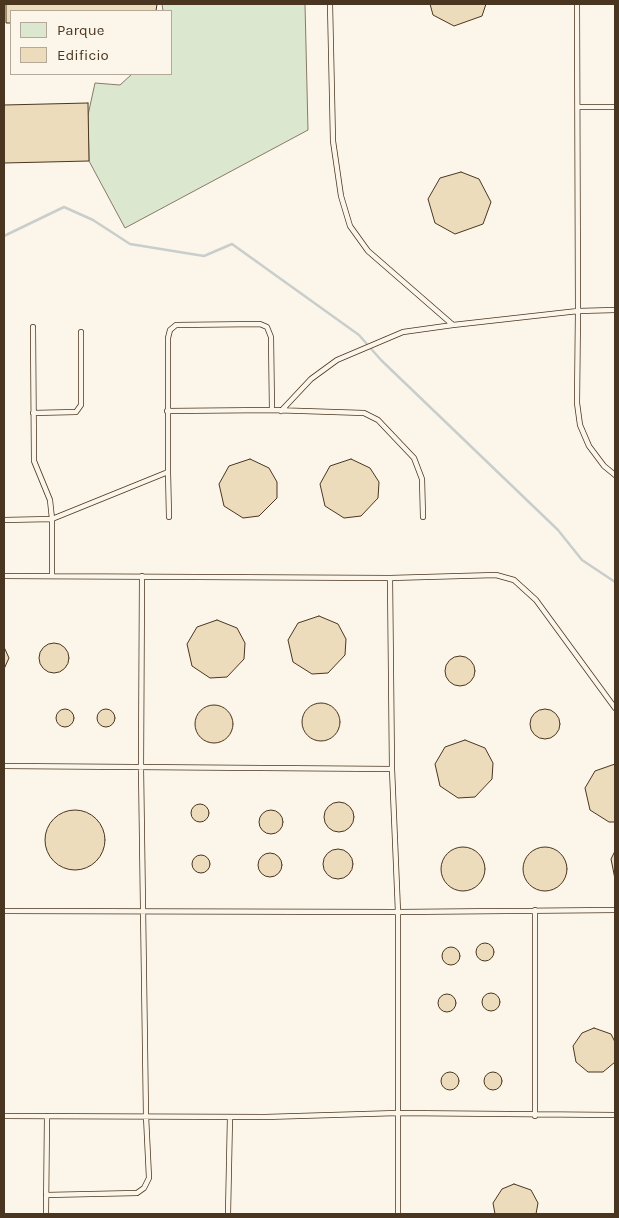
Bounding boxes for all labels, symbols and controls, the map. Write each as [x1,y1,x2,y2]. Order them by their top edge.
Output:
legend [10,10,172,75]
text: Parque [57,21,105,39]
text: Edificio [57,46,109,64]

